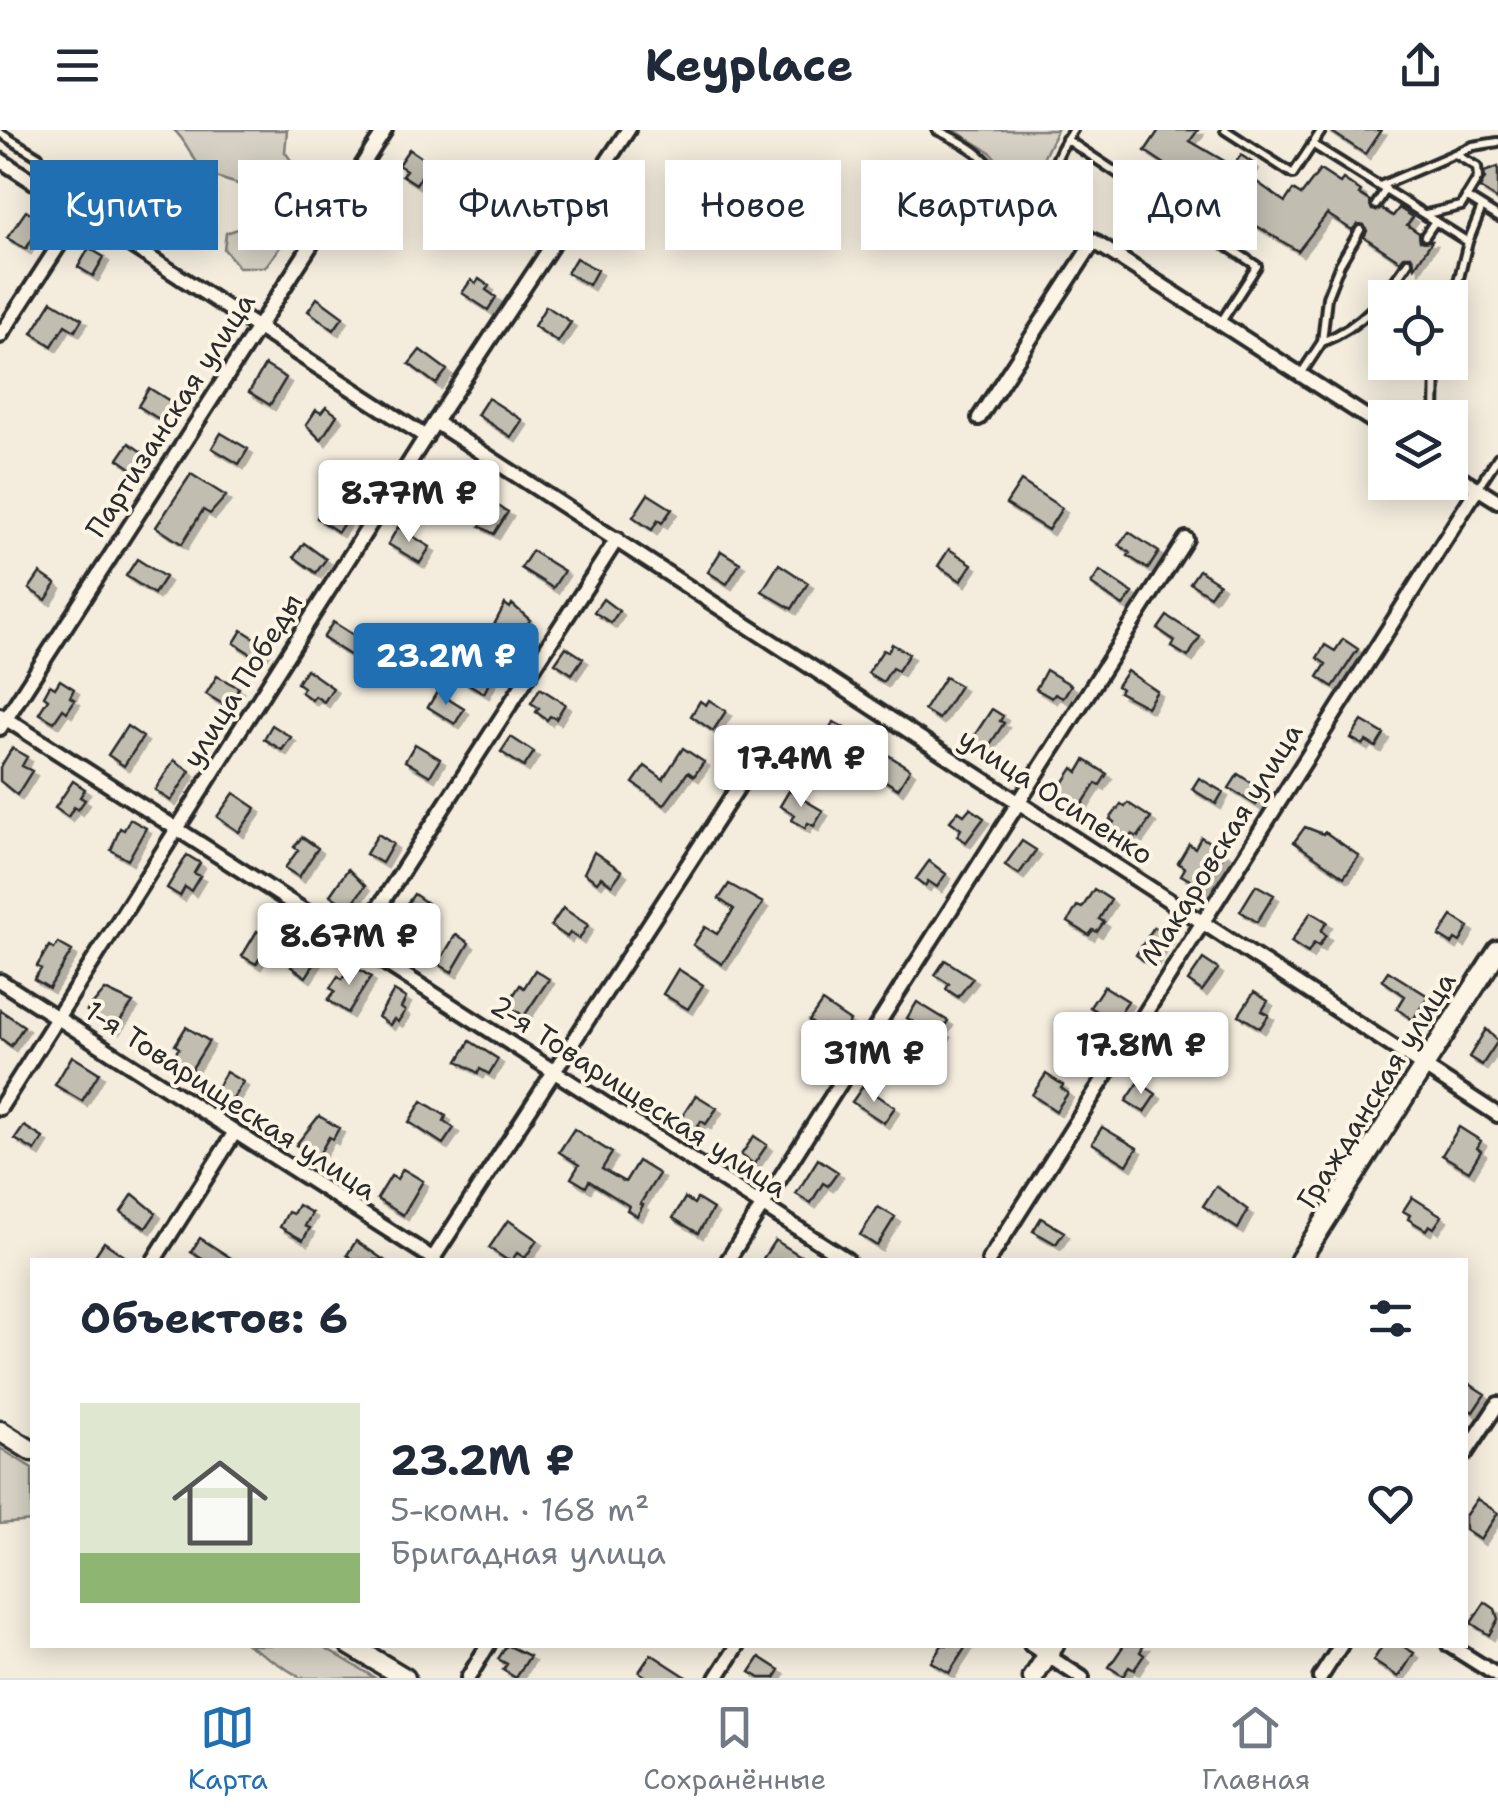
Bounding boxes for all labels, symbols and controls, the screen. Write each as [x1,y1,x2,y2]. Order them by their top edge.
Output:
text: Keyplace [645,35,853,95]
icon: menu [50,38,105,93]
icon: share [1393,38,1448,93]
chip: Купить [30,160,218,250]
chip: Снять [238,160,403,250]
chip: Фильтры [423,160,645,250]
chip: Новое [665,160,841,250]
chip: Квартира [861,160,1093,250]
chip: Дом [1113,160,1257,250]
map controls [1368,280,1468,500]
button: locate [1368,280,1468,380]
street label: Партизанская улица [76,285,264,545]
button: layers [1368,400,1468,500]
pin: 8.77M ₽ [317,460,501,545]
text: 8.77M ₽ [340,471,478,514]
street label: улица Победы [173,586,311,774]
pin: 23.2M ₽ [354,623,538,708]
text: 23.2M ₽ [376,634,516,677]
street label: Макаровская улица [1131,716,1311,972]
street label: улица Осипенко [951,719,1161,873]
pin: 17.4M ₽ [709,725,893,810]
text: 17.4M ₽ [736,736,866,779]
pin: 8.67M ₽ [257,903,441,988]
text: 8.67M ₽ [280,914,418,957]
street label: Гражданская улица [1288,964,1464,1216]
street label: 2-я Товарищеская улица [483,986,795,1206]
street label: 1-я Товарищеская улица [78,992,384,1208]
pin: 17.8M ₽ [1049,1012,1233,1097]
pin: 31M ₽ [804,1020,944,1105]
text: 17.8M ₽ [1075,1023,1207,1066]
text: 31M ₽ [823,1031,925,1074]
text: Объектов: 6 [80,1290,348,1346]
icon: filters [1363,1291,1418,1346]
text: 23.2M ₽ [390,1432,575,1488]
icon: home [160,1443,280,1563]
icon: heart [1363,1476,1418,1531]
text: 5-комн. · 168 m² [390,1488,650,1531]
text: Бригадная улица [390,1531,666,1574]
tab: Карта [188,1700,268,1798]
tab: Сохранённые [643,1700,826,1798]
tab: Главная [1202,1700,1310,1798]

